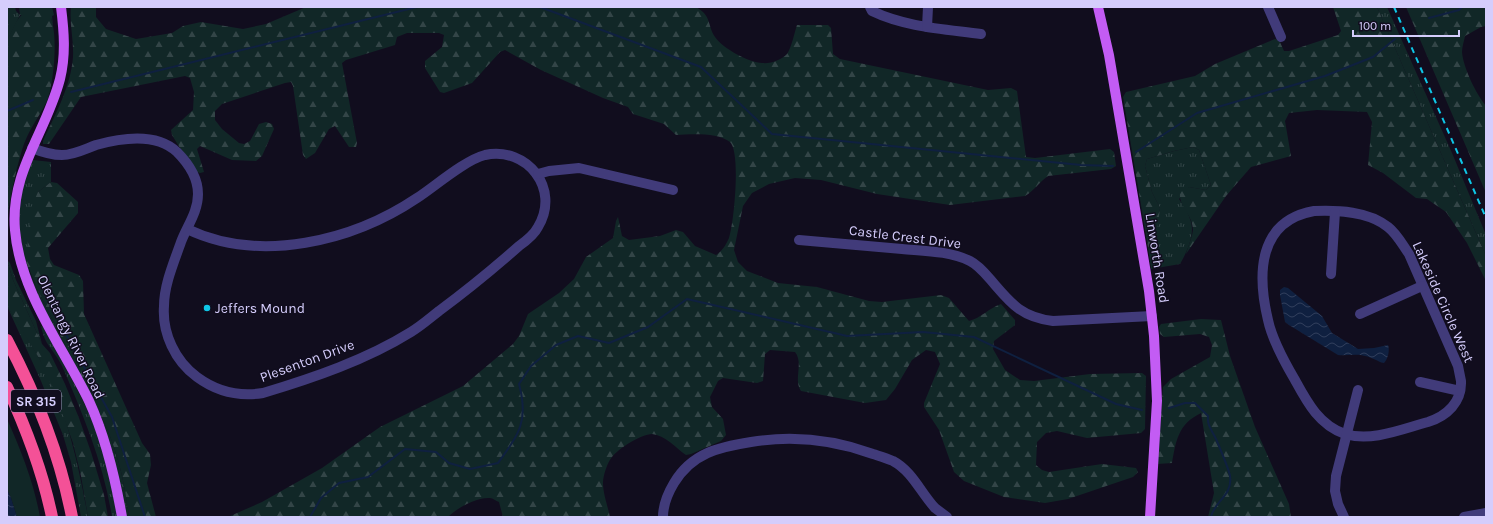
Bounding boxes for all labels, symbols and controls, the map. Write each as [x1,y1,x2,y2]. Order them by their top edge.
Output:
scale bar [1353,12,1459,38]
text: 100 m [1359,19,1391,33]
street label: Linworth Road [1141,212,1173,304]
street label: Castle Crest Drive [848,222,962,252]
street label: Lakeside Circle West [1409,239,1477,365]
street label: Olentangy River Road [34,272,108,402]
place label: Jeffers Mound [215,300,305,317]
marker: Jeffers Mound [202,303,212,313]
street label: Plesenton Drive [257,336,357,386]
road number: SR 315 [11,390,61,412]

